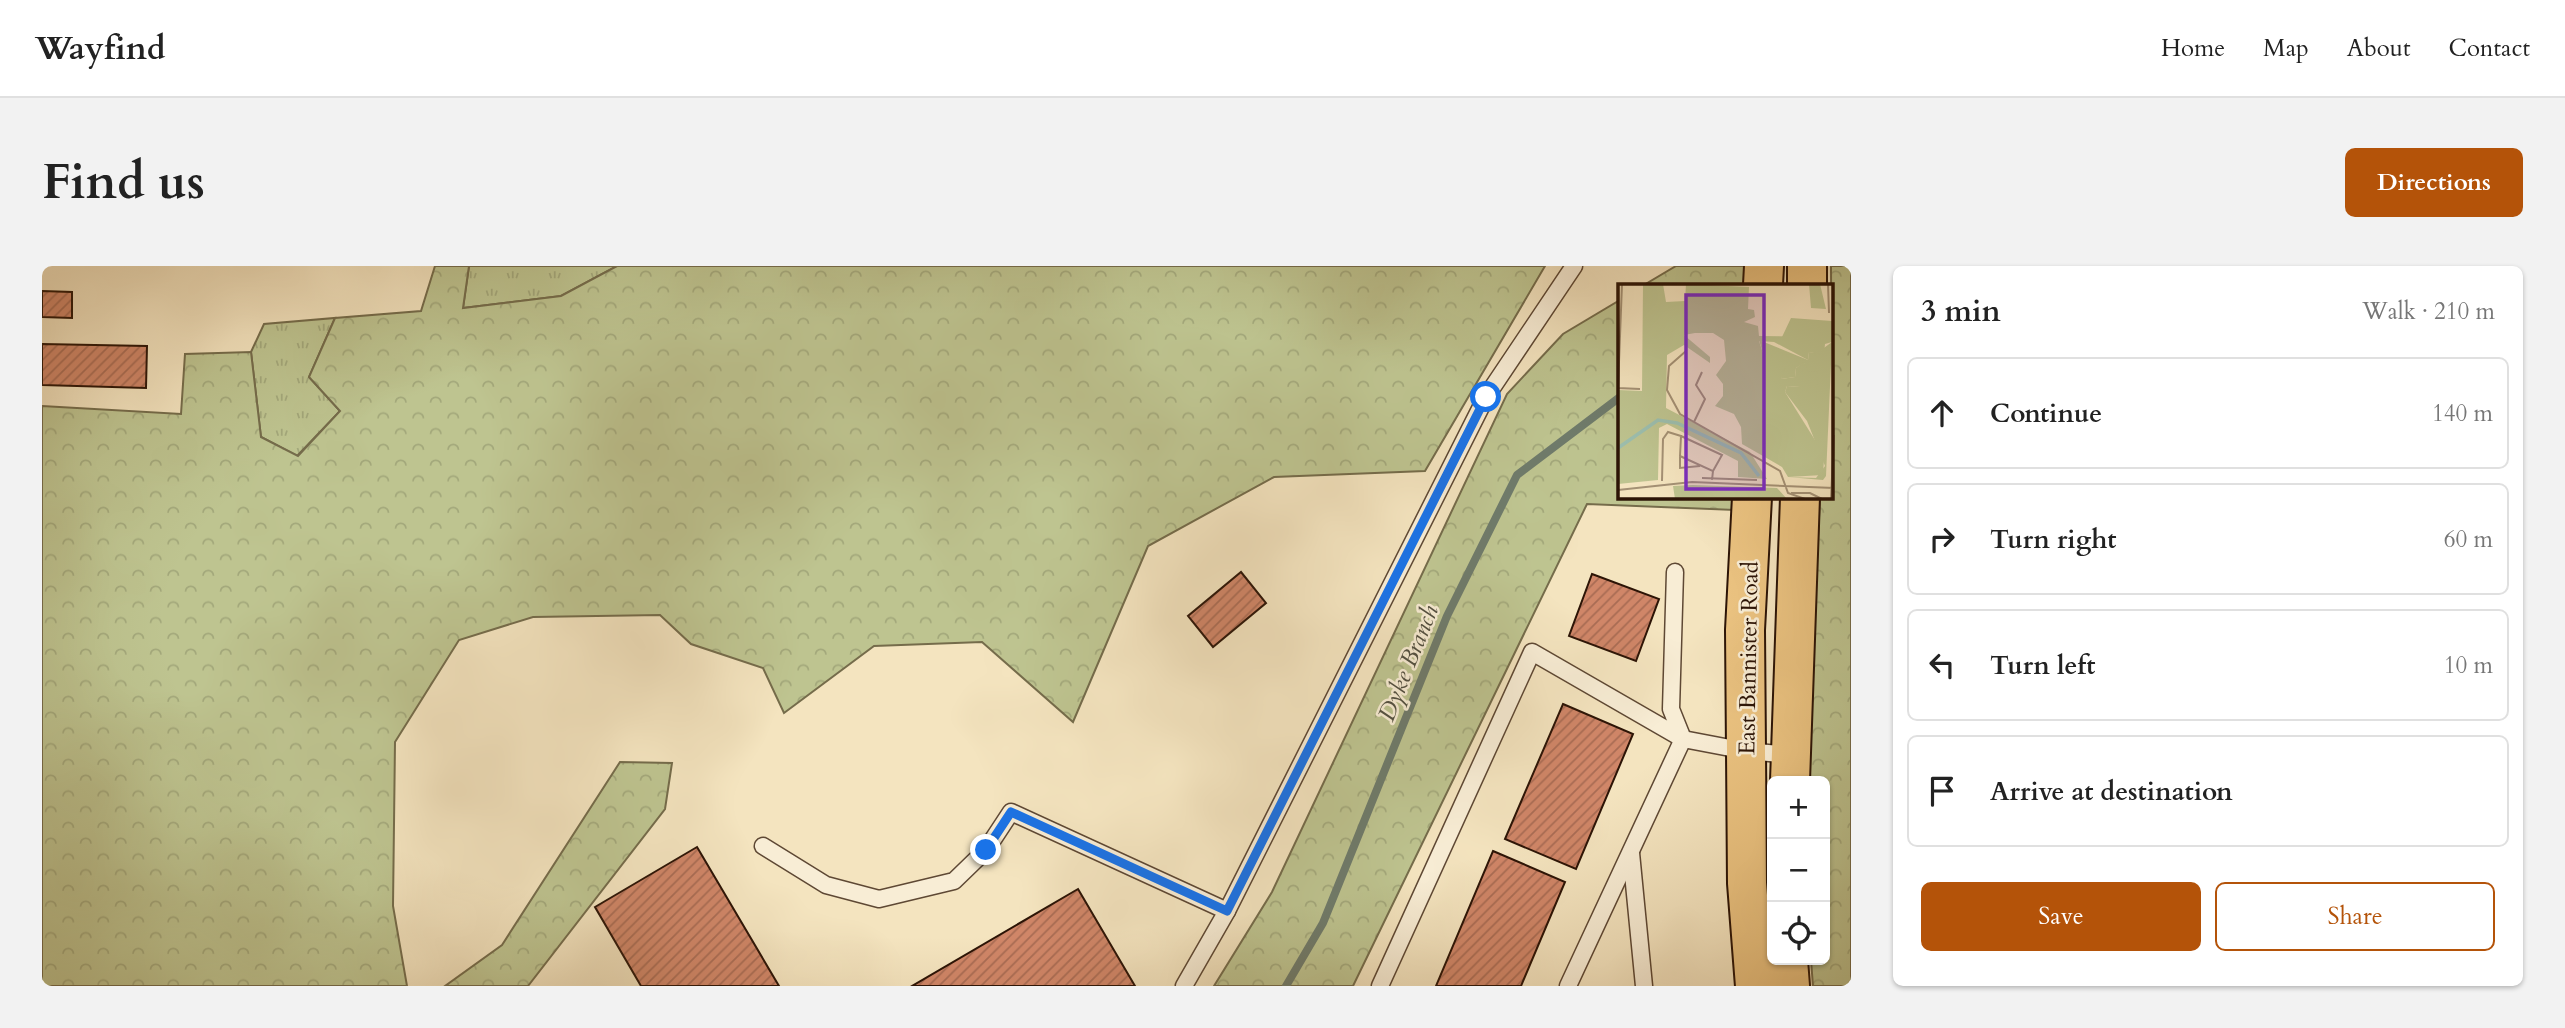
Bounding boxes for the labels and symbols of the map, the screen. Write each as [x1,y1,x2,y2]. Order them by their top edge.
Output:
inset map [1618,284,1834,499]
route start [1470,381,1501,412]
street label: East Bannister Road [1731,560,1766,755]
water label: Dyke Branch [1370,600,1447,726]
route end [970,834,1001,865]

